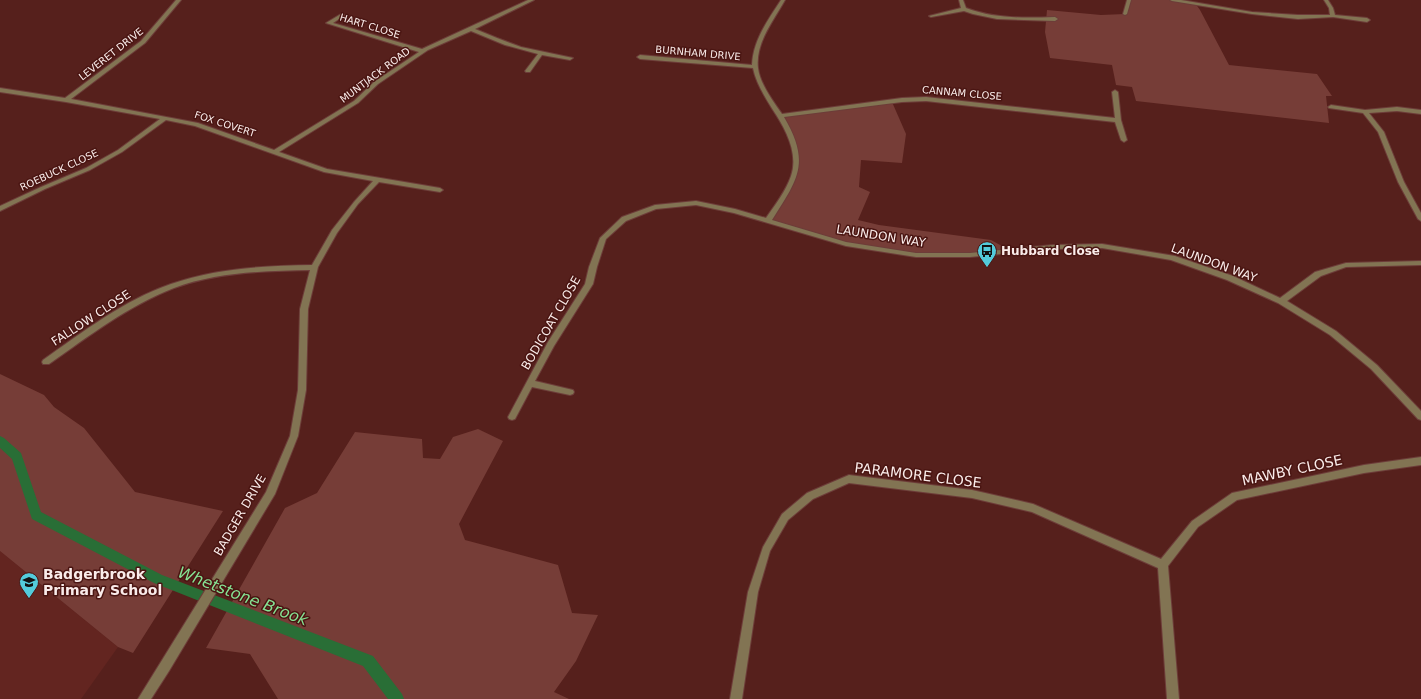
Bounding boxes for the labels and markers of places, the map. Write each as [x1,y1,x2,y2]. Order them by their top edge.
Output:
bus stop icon: Hubbard Close [976,240,998,268]
place label: Hubbard Close [1001,244,1100,258]
place label: Badgerbrook Primary School [43,566,162,598]
school or university icon: Badgerbrook Primary School [18,571,40,599]

